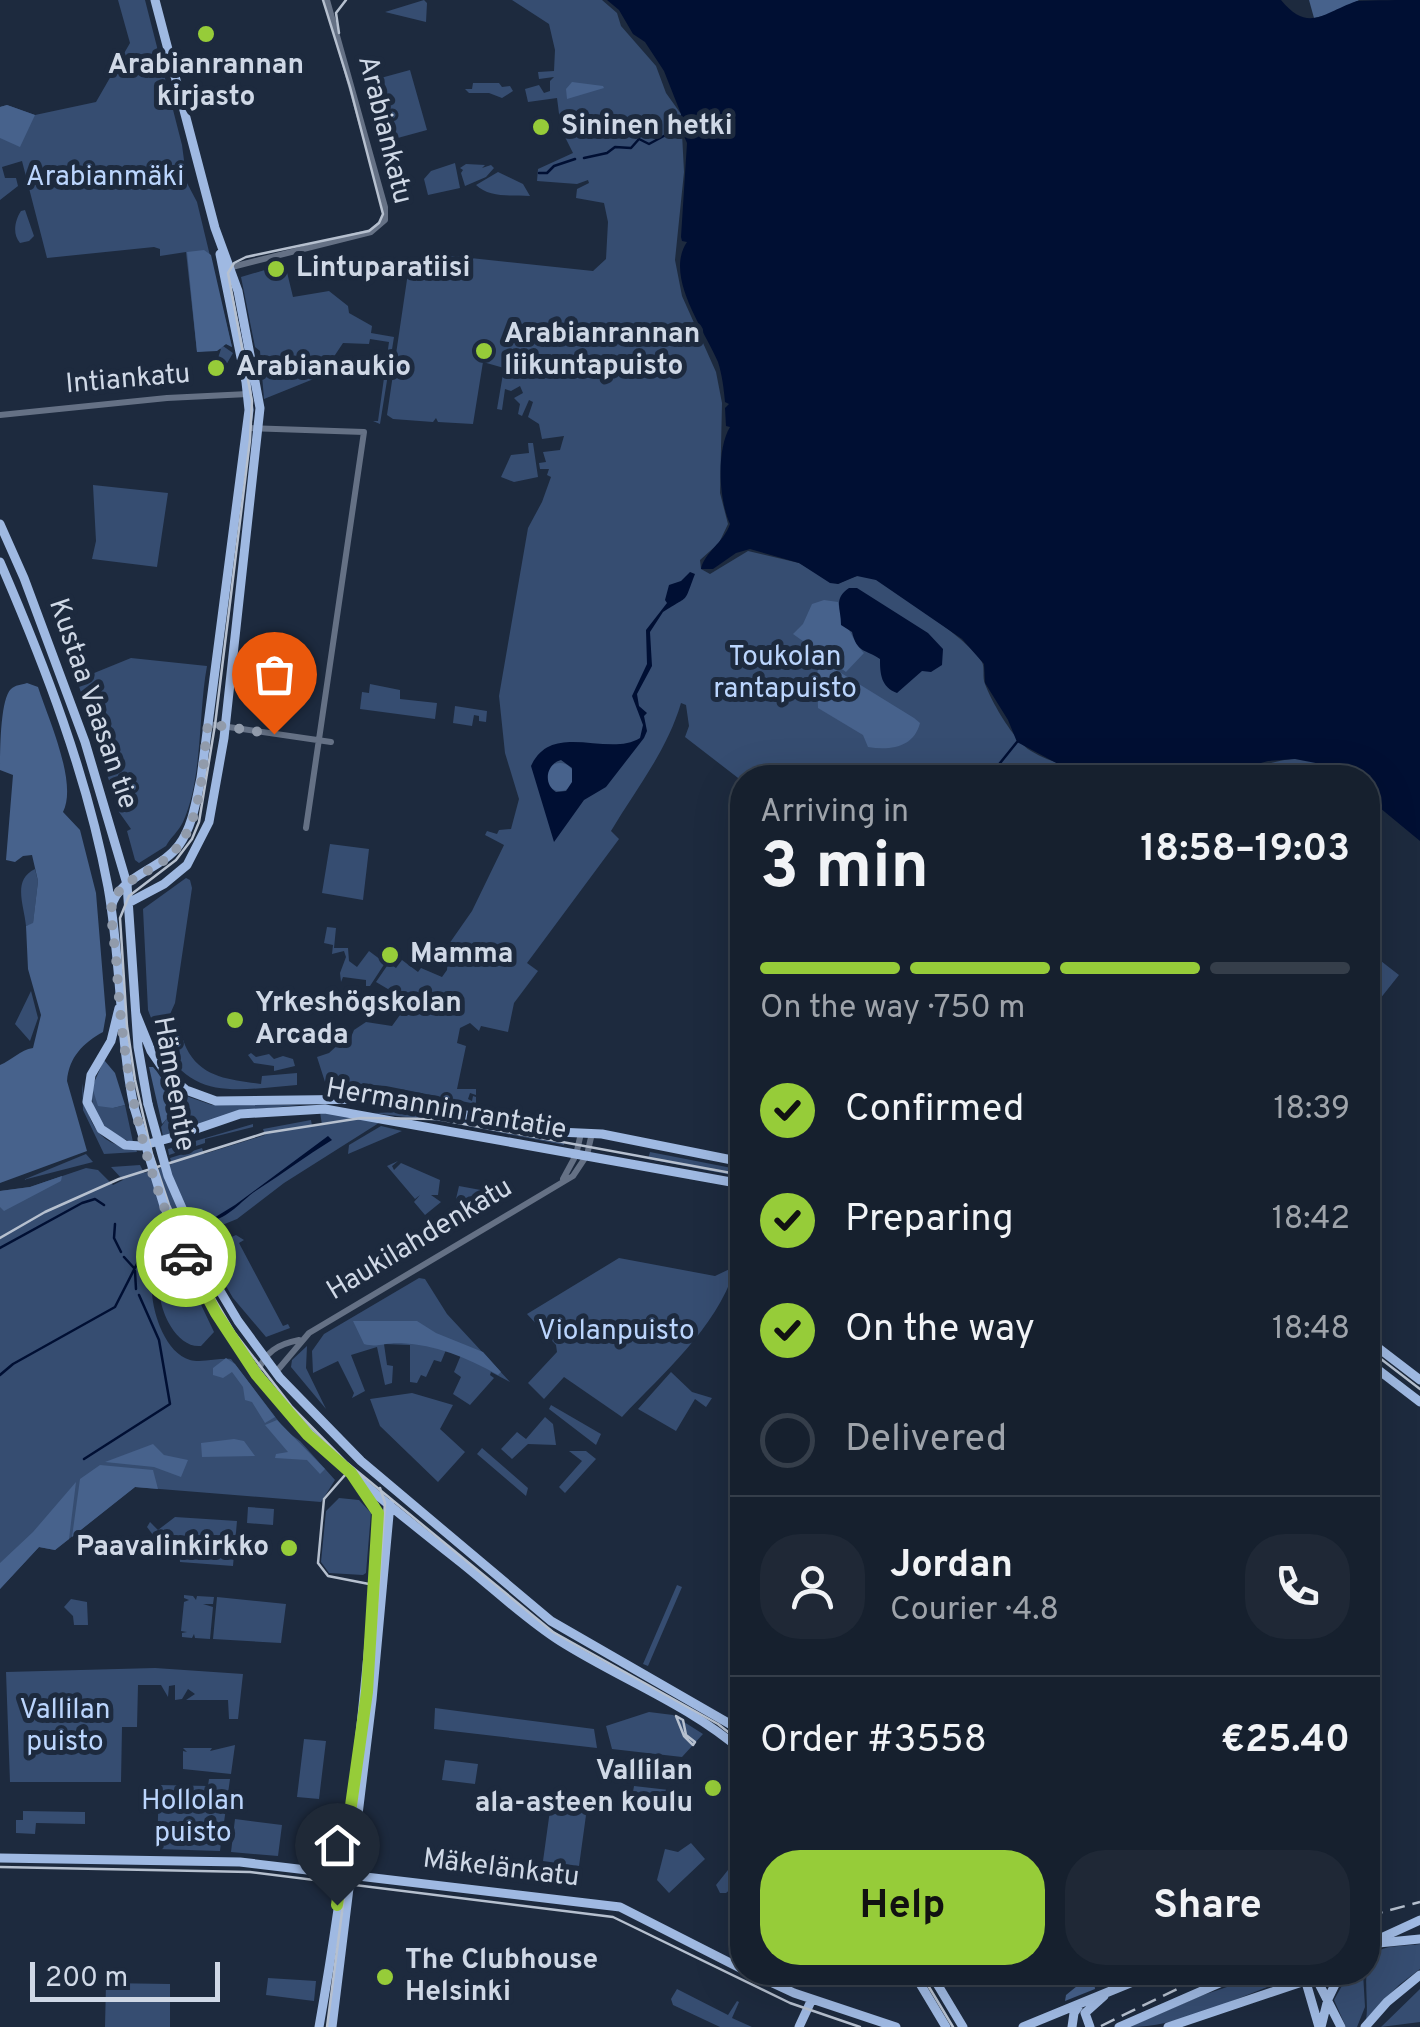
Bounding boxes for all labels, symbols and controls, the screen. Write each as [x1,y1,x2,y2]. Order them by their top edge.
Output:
marker: Arabianrannan kirjasto [195,23,217,45]
place label: Arabianrannan kirjasto [108,48,304,116]
street label: Arabiankatu [348,52,420,208]
place label: Sininen hetki [561,109,733,145]
marker: Sininen hetki [530,116,552,138]
park label: Arabianmäki [26,160,184,196]
place label: Lintuparatiisi [296,251,470,287]
marker: Lintuparatiisi [265,258,287,280]
place label: Arabianrannan liikuntapuisto [504,317,700,385]
marker: Arabianrannan liikuntapuisto [473,340,495,362]
place label: Arabianaukio [236,350,411,386]
street label: Intiankatu [64,357,192,403]
marker: Arabianaukio [205,357,227,379]
street label: Kustaa Vaasan tie [39,594,145,814]
pin [232,632,317,735]
park label: Toukolan rantapuisto [713,640,857,708]
icon: bag [247,647,302,702]
text: Arriving in [760,793,909,833]
text: 18:58–19:03 [1140,826,1350,875]
text: 3 min [760,829,929,911]
place label: Mamma [410,937,513,973]
marker: Mamma [379,944,401,966]
place label: Yrkeshögskolan Arcada [255,986,462,1054]
text: On the way · 750 m [760,989,1025,1029]
marker: Yrkeshögskolan Arcada [224,1009,246,1031]
street label: Hämeentie [143,1014,203,1154]
street label: Hermannin rantatie [323,1071,569,1149]
icon: check [760,1083,815,1138]
text: Confirmed [845,1086,1024,1135]
text: 18:39 [1274,1090,1350,1130]
street label: Haukilahdenkatu [321,1170,519,1310]
icon: check [760,1193,815,1248]
text: Preparing [845,1196,1014,1245]
text: 18:42 [1272,1200,1350,1240]
courier [136,1207,236,1307]
icon: car [159,1230,214,1285]
icon: check [760,1303,815,1358]
text: On the way [845,1306,1035,1355]
text: 18:48 [1272,1310,1350,1350]
park label: Violanpuisto [537,1314,695,1350]
text: Delivered [845,1416,1007,1465]
place label: Paavalinkirkko [76,1530,269,1566]
button: person [760,1534,865,1639]
button: phone [1245,1534,1350,1639]
marker: Paavalinkirkko [278,1537,300,1559]
text: Jordan [890,1542,1013,1591]
text: Courier · 4.8 [890,1591,1059,1631]
park label: Vallilan puisto [20,1693,111,1761]
text: Order #3558 [760,1717,987,1766]
text: €25.40 [1221,1717,1350,1766]
place label: Vallilan ala-asteen koulu [475,1754,693,1822]
marker: Vallilan ala-asteen koulu [702,1777,724,1799]
park label: Hollolan puisto [141,1784,245,1852]
pin [295,1803,380,1906]
icon: home [310,1818,365,1873]
street label: Mäkelänkatu [421,1842,581,1896]
button: Help [760,1850,1045,1965]
button: Share [1065,1850,1350,1965]
place label: The Clubhouse Helsinki [405,1943,598,2011]
scale bar [30,1957,220,2002]
text: 200 m [45,1961,128,1997]
marker: The Clubhouse Helsinki [374,1966,396,1988]

